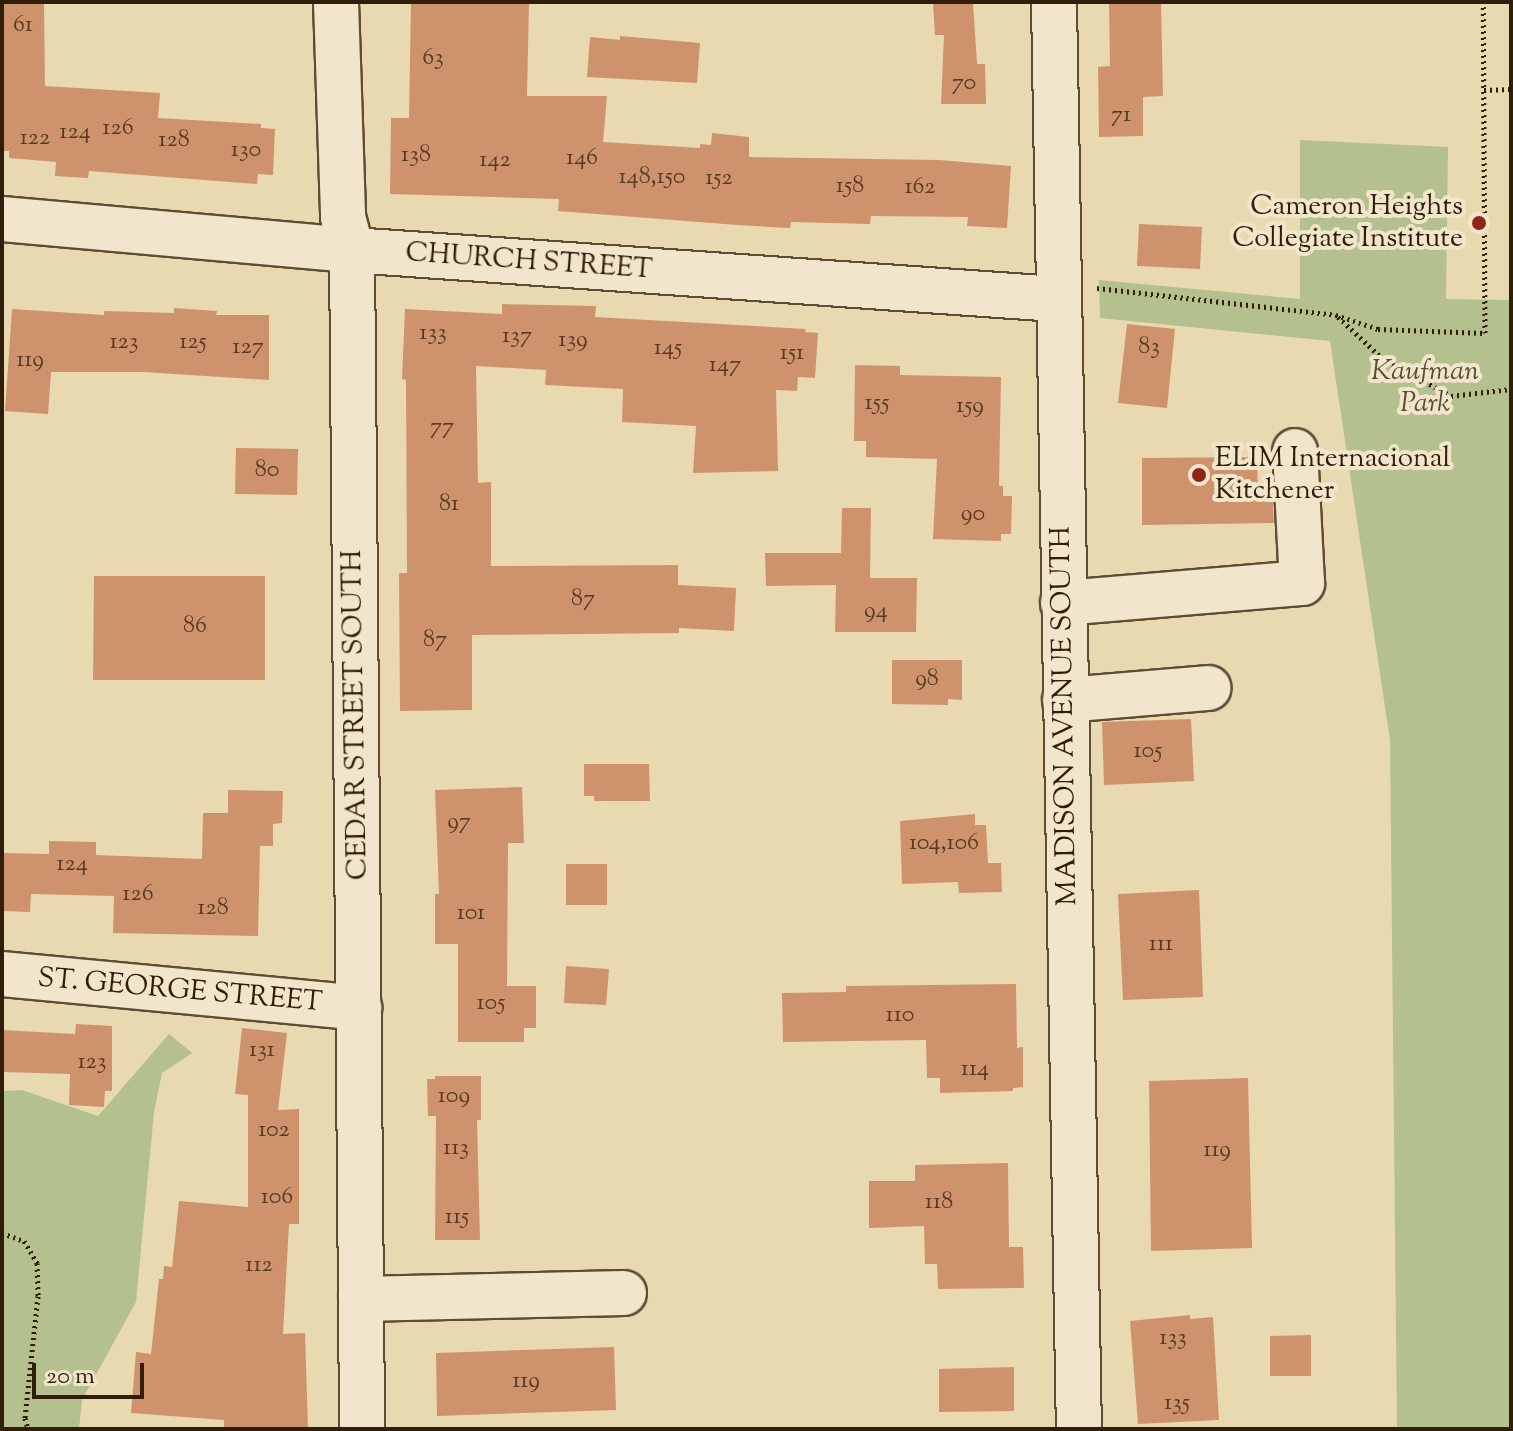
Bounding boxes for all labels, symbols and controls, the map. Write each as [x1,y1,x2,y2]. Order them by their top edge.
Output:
house number: 61 [13,12,33,40]
house number: 63 [422,45,444,73]
house number: 70 [952,70,976,98]
house number: 71 [1111,102,1131,130]
house number: 126 [102,115,134,143]
house number: 124 [59,119,91,147]
house number: 122 [20,125,50,153]
house number: 128 [158,127,190,155]
house number: 130 [231,137,261,165]
house number: 138 [401,142,431,170]
house number: 146 [566,145,598,173]
house number: 142 [479,147,511,175]
house number: 148,150 [618,164,686,192]
house number: 152 [705,165,733,193]
house number: 158 [836,173,864,201]
house number: 162 [904,174,936,202]
place label: Cameron Heights Collegiate Institute [1232,190,1463,256]
marker: Cameron Heights Collegiate Institute [1470,214,1488,232]
street label: CHURCH STREET [404,237,654,287]
house number: 133 [419,320,447,348]
house number: 137 [502,323,532,351]
house number: 139 [558,327,588,355]
house number: 123 [109,329,139,357]
house number: 125 [179,329,207,357]
house number: 127 [232,334,264,362]
house number: 83 [1138,334,1160,362]
house number: 145 [654,335,682,363]
house number: 151 [780,340,804,368]
house number: 119 [16,347,44,375]
house number: 147 [709,352,741,380]
park label: Kaufman Park [1371,355,1479,421]
house number: 155 [865,390,889,418]
house number: 159 [956,393,984,421]
house number: 77 [430,414,454,442]
place label: ELIM Internacional Kitchener [1215,442,1450,508]
house number: 80 [255,457,279,485]
marker: ELIM Internacional Kitchener [1190,466,1208,484]
house number: 81 [439,491,459,519]
house number: 90 [961,501,985,529]
street label: MADISON AVENUE SOUTH [1045,526,1085,906]
street label: CEDAR STREET SOUTH [336,550,376,880]
house number: 87 [571,586,595,614]
house number: 94 [864,598,888,626]
house number: 86 [183,613,207,641]
house number: 87 [423,627,447,655]
house number: 98 [915,666,939,694]
house number: 105 [1134,738,1162,766]
house number: 97 [447,809,471,837]
house number: 104,106 [909,830,979,858]
house number: 124 [56,851,88,879]
house number: 126 [122,881,154,909]
house number: 128 [197,895,229,923]
house number: 101 [457,900,485,928]
house number: 111 [1149,931,1173,959]
street label: ST. GEORGE STREET [36,962,324,1020]
house number: 105 [477,990,505,1018]
house number: 110 [886,1002,914,1030]
house number: 131 [249,1037,275,1065]
house number: 123 [77,1049,107,1077]
house number: 114 [961,1056,989,1084]
house number: 109 [438,1083,470,1111]
house number: 102 [258,1117,290,1145]
house number: 113 [443,1135,469,1163]
house number: 119 [1203,1137,1231,1165]
house number: 106 [261,1184,293,1212]
house number: 118 [925,1189,953,1217]
house number: 115 [445,1204,469,1232]
house number: 112 [245,1252,273,1280]
house number: 133 [1159,1325,1187,1353]
scale bar [36,1347,148,1397]
text: 20 m [46,1360,95,1394]
house number: 119 [512,1368,540,1396]
house number: 135 [1164,1390,1190,1418]

